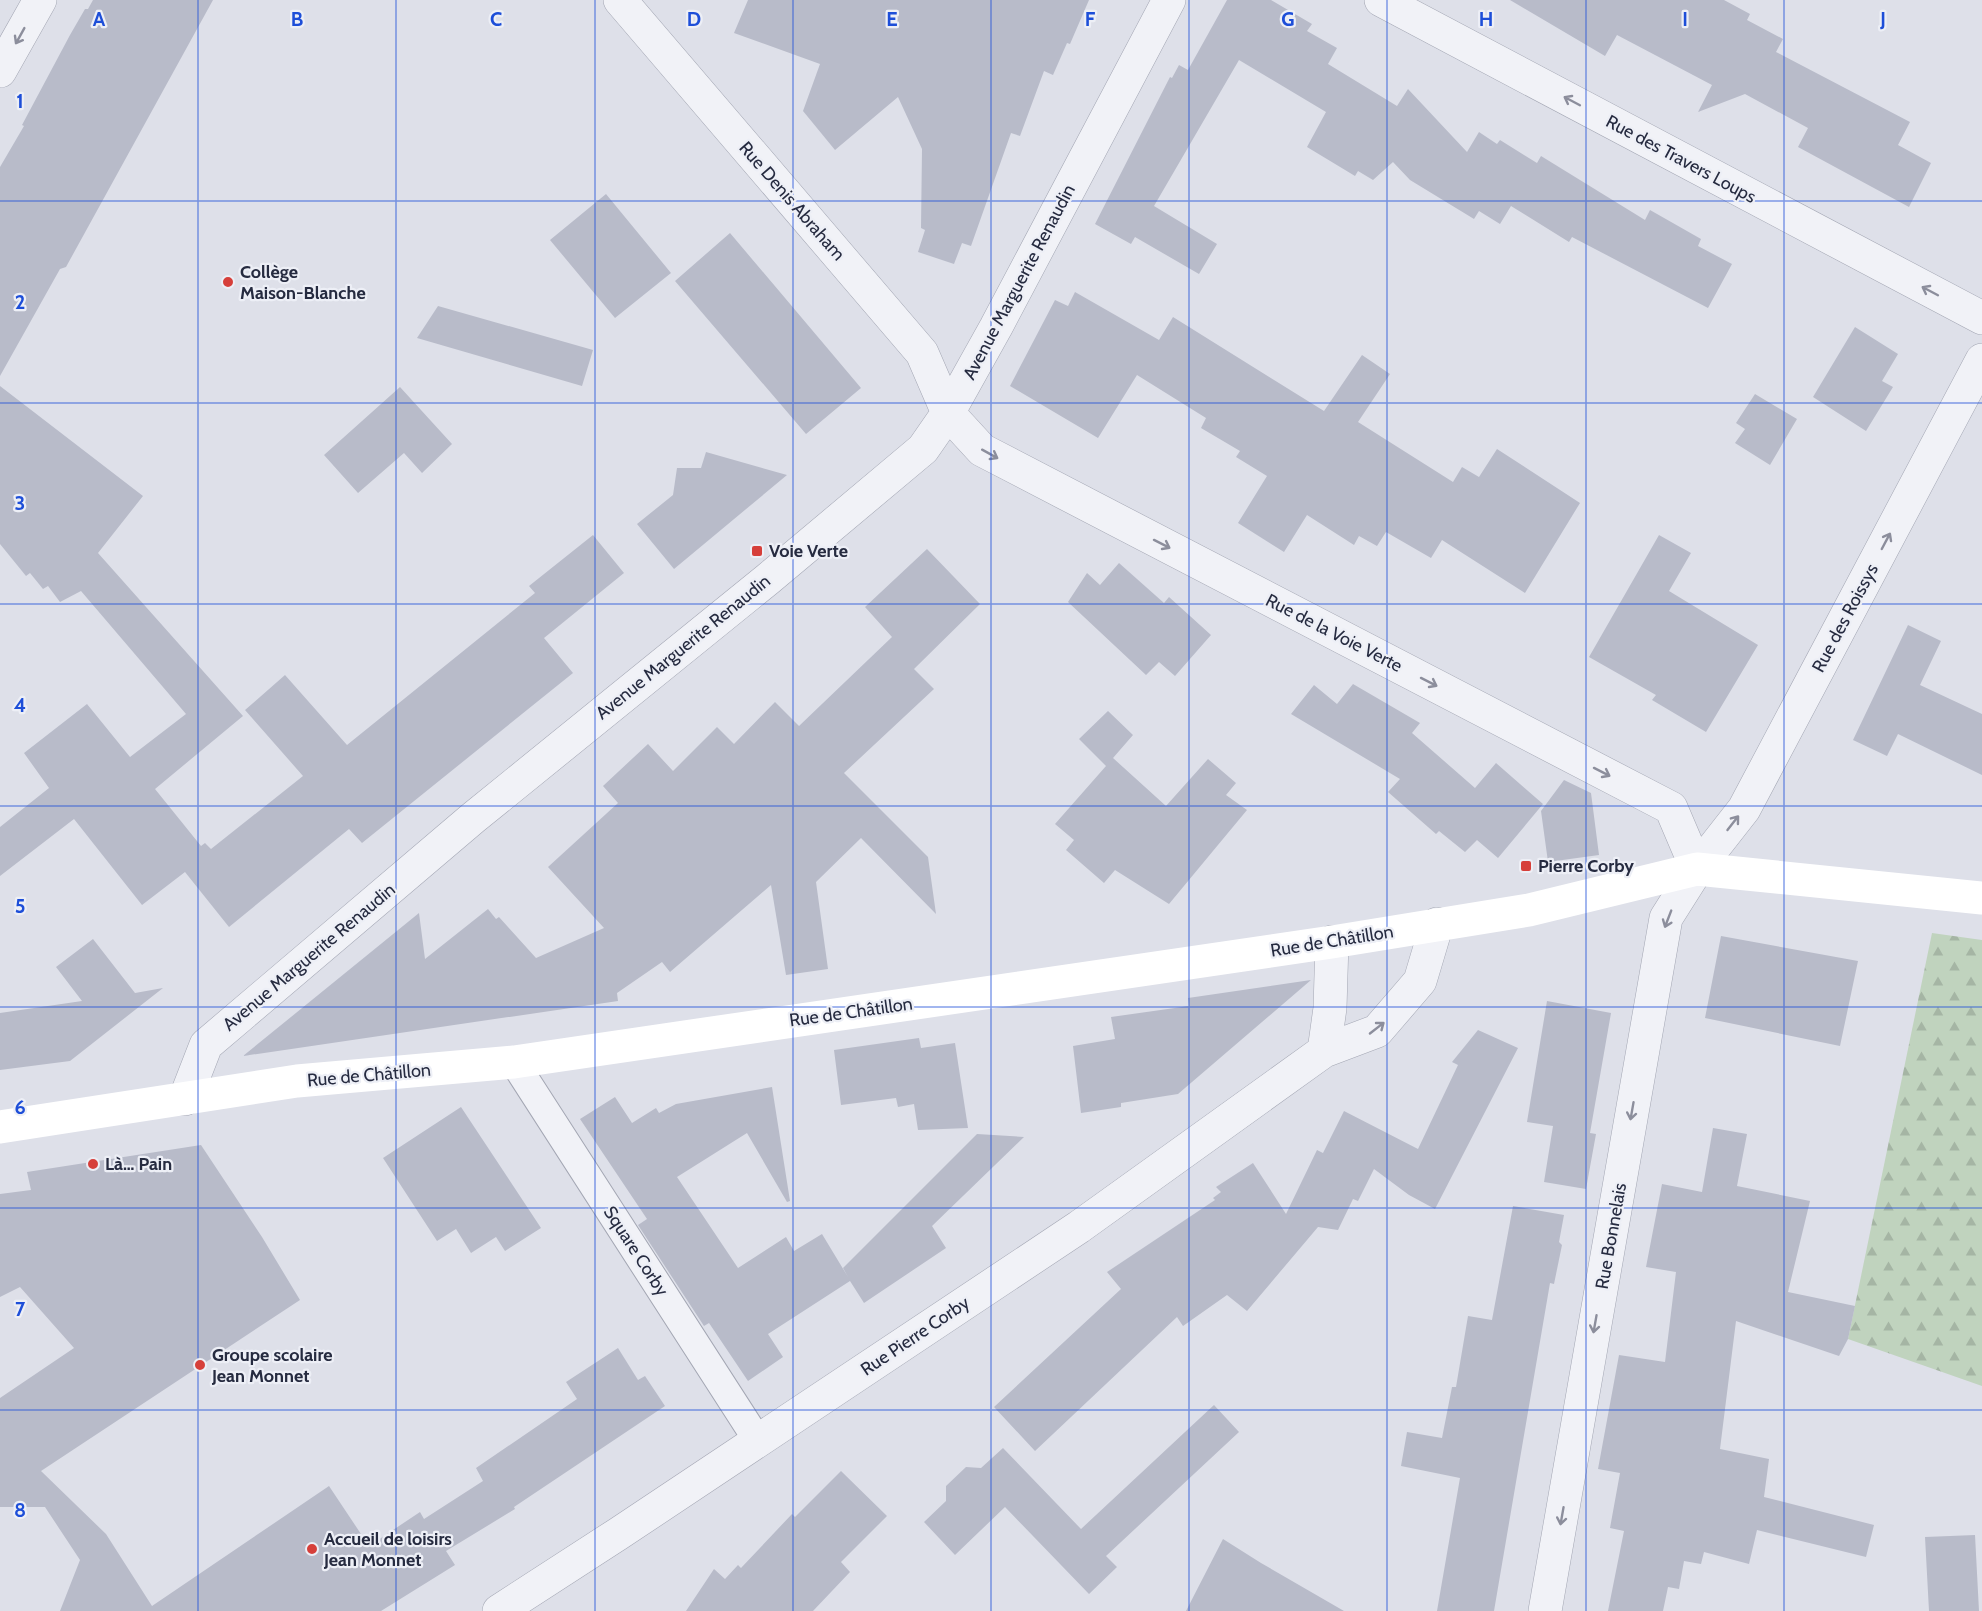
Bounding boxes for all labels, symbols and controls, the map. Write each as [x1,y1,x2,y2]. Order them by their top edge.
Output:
text: A [93,7,106,31]
text: B [291,7,303,31]
text: C [490,7,502,31]
text: D [687,7,701,31]
text: E [886,7,898,31]
text: F [1085,7,1096,31]
text: G [1281,7,1295,31]
text: H [1479,7,1493,31]
text: I [1682,7,1688,31]
text: J [1879,7,1886,31]
one-way arrow [14,26,25,44]
text: 1 [16,89,24,113]
one-way arrow [1564,95,1582,107]
street label: Rue des Travers Loups [1602,110,1760,208]
street label: Rue Denis Abraham [734,137,850,265]
street label: Avenue Marguerite Renaudin [958,181,1080,383]
place label: Collège Maison-Blanche [240,261,366,304]
marker: Collège Maison-Blanche [221,275,235,289]
one-way arrow [1922,285,1940,296]
text: 2 [15,290,25,314]
one-way arrow [981,448,998,460]
text: 3 [15,491,25,515]
one-way arrow [1880,533,1892,550]
one-way arrow [1153,539,1171,550]
place label: Voie Verte [769,540,848,562]
marker: Voie Verte [750,544,764,558]
street label: Rue des Roissys [1807,560,1883,676]
street label: Avenue Marguerite Renaudin [591,570,775,724]
street label: Rue de la Voie Verte [1262,589,1406,677]
one-way arrow [1419,677,1437,688]
text: 4 [14,693,26,717]
one-way arrow [1592,767,1610,778]
one-way arrow [1727,815,1740,831]
place label: Pierre Corby [1538,855,1634,877]
marker: Pierre Corby [1519,859,1533,873]
street label: Avenue Marguerite Renaudin [218,879,400,1035]
text: 5 [15,894,25,918]
one-way arrow [1662,910,1673,928]
street label: Rue de Châtillon [1269,920,1395,962]
street label: Rue de Châtillon [788,992,914,1032]
one-way arrow [1369,1021,1385,1034]
street label: Rue de Châtillon [306,1059,432,1091]
text: 6 [14,1095,26,1119]
one-way arrow [1627,1100,1638,1120]
place label: Là… Pain [105,1153,172,1175]
marker: Là… Pain [86,1157,100,1171]
street label: Rue Bonnelais [1591,1181,1631,1291]
street label: Square Corby [599,1202,673,1300]
street label: Rue Pierre Corby [857,1292,973,1380]
text: 7 [15,1297,26,1321]
one-way arrow [1590,1313,1601,1333]
place label: Groupe scolaire Jean Monnet [211,1344,332,1387]
marker: Groupe scolaire Jean Monnet [193,1358,207,1372]
text: 8 [14,1498,26,1522]
one-way arrow [1556,1505,1567,1525]
place label: Accueil de loisirs Jean Monnet [323,1528,452,1571]
marker: Accueil de loisirs Jean Monnet [305,1542,319,1556]

